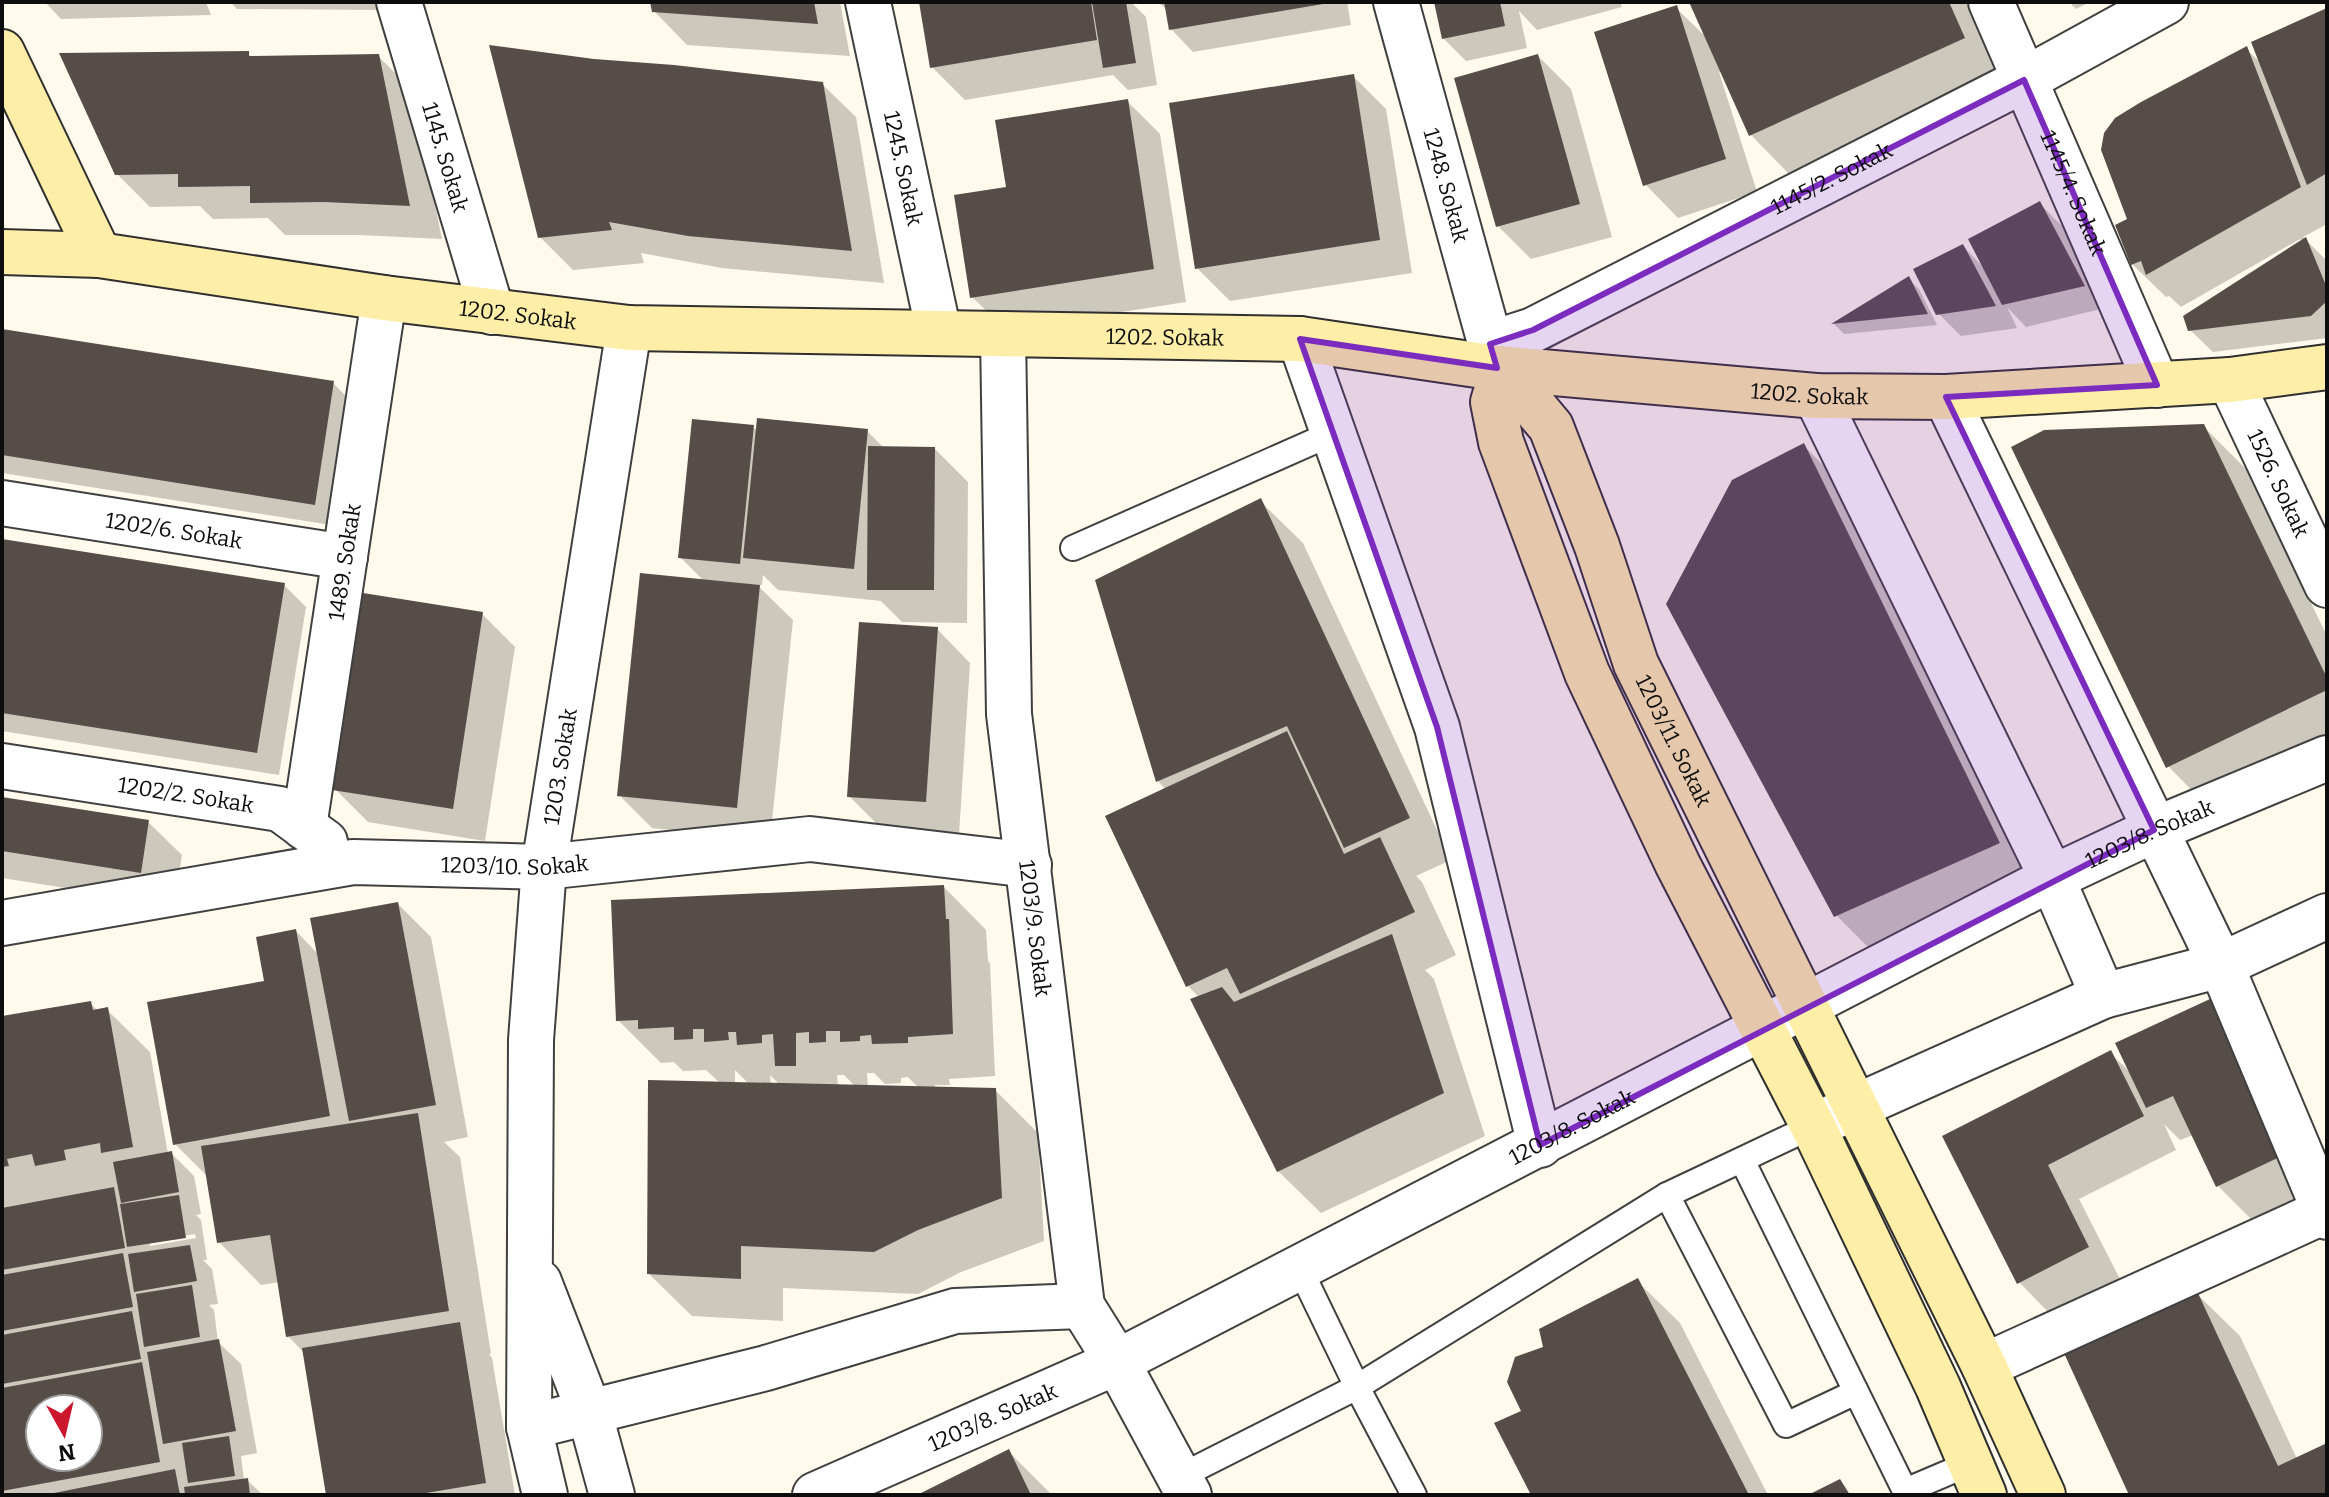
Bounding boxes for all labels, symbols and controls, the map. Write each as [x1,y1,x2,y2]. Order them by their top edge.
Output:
street label: 1145. Sokak [416,99,474,216]
street label: 1245. Sokak [878,109,929,228]
street label: 1248. Sokak [1417,125,1475,246]
street label: 1145/4. Sokak [2034,127,2112,260]
street label: 1145/2. Sokak [1766,136,1897,221]
street label: 1202. Sokak [457,294,578,336]
street label: 1202. Sokak [1106,323,1225,352]
street label: 1202. Sokak [1749,377,1869,410]
street label: 1526. Sokak [2241,425,2316,542]
street label: 1489. Sokak [322,501,367,622]
street label: 1202/6. Sokak [104,506,245,555]
street label: 1203/11. Sokak [1630,671,1718,812]
street label: 1203. Sokak [538,706,583,827]
street label: 1202/2. Sokak [116,771,256,819]
street label: 1203/8. Sokak [2081,793,2218,874]
street label: 1203/10. Sokak [441,849,590,881]
street label: 1203/9. Sokak [1013,859,1057,999]
street label: 1203/8. Sokak [1505,1083,1640,1171]
street label: 1203/8. Sokak [924,1377,1062,1457]
north arrow [24,1393,104,1473]
text: N [56,1438,77,1467]

